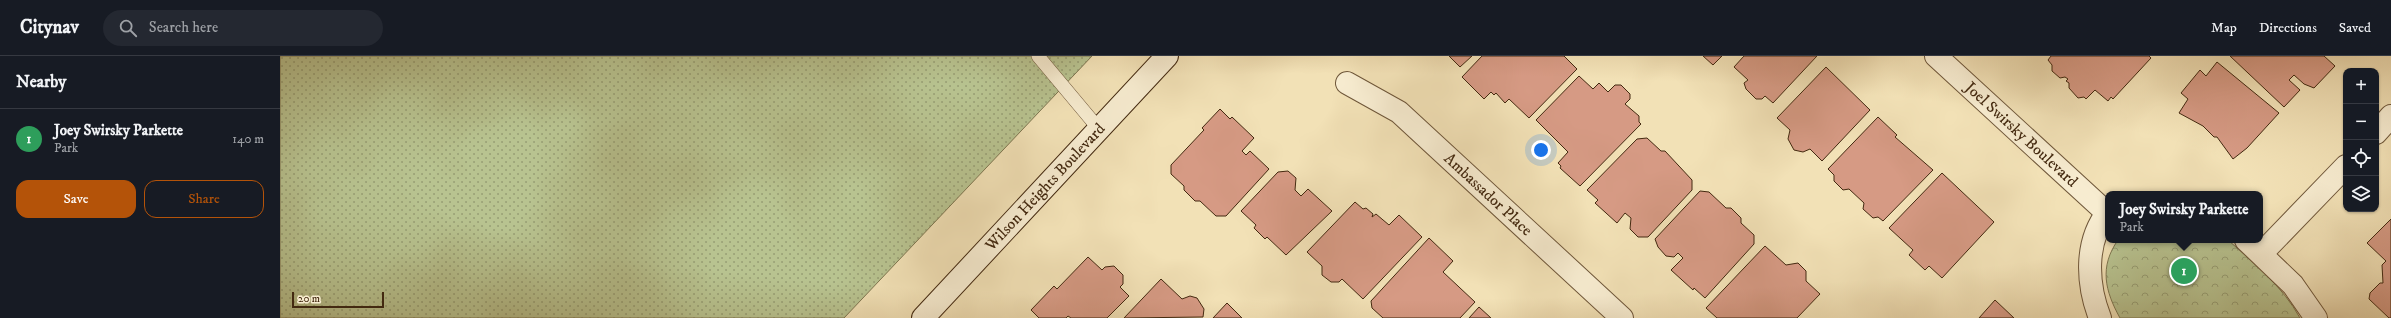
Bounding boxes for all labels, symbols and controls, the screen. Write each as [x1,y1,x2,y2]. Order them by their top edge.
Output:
search box [103,10,383,46]
text: Citynav [20,16,79,39]
icon: search [117,17,139,39]
text: Search here [149,18,218,37]
text: Map [2211,19,2237,37]
text: Directions [2259,19,2317,37]
text: Saved [2339,19,2371,37]
map controls [2343,68,2379,212]
button: + [2343,68,2379,104]
text: Nearby [16,71,66,93]
street label: Joel Swirsky Boulevard [1959,76,2082,191]
button: − [2343,104,2379,140]
street label: Wilson Heights Boulevard [980,119,1109,256]
text: Joey Swirsky Parkette [54,121,183,140]
text: 1 [27,131,31,147]
text: 140 m [232,131,264,147]
text: Park [54,140,78,156]
your location [1531,140,1551,160]
button: locate [2343,140,2379,176]
street label: Ambassador Place [1440,149,1537,240]
button: layers [2343,176,2379,212]
button: Save [16,180,136,218]
button: Share [144,180,264,218]
popup [2105,191,2263,243]
text: Joey Swirsky Parkette [2119,200,2249,219]
text: Park [2119,219,2144,235]
pin: 1 [2171,256,2197,286]
scale bar [292,290,384,309]
text: 20 m [298,292,320,306]

